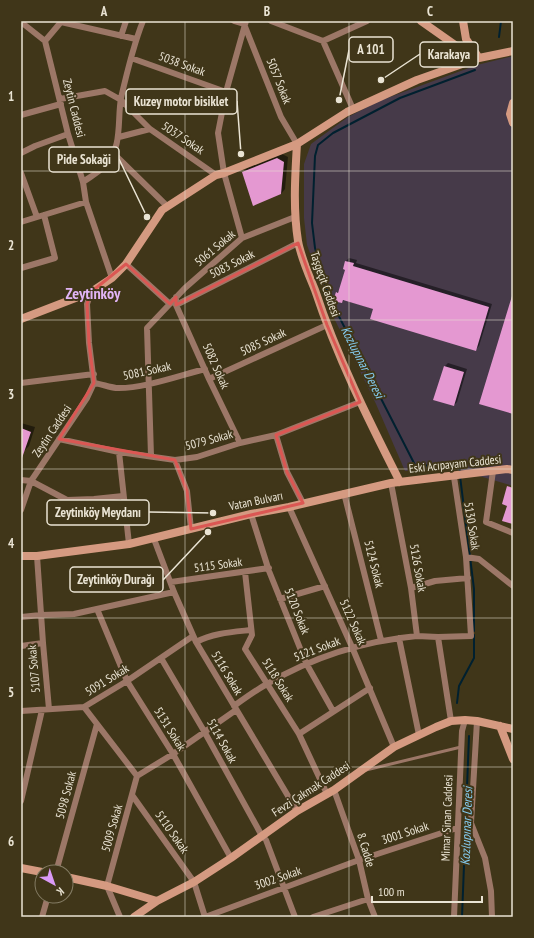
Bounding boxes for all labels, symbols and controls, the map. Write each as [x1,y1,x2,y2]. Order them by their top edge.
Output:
text: A [100,3,108,20]
text: B [264,3,270,20]
text: C [427,3,433,20]
callout: A 101 [349,37,393,62]
text: A 101 [356,41,385,58]
callout: Karakaya [420,42,478,67]
text: Karakaya [428,46,470,63]
street label: 5038 Sokak [157,48,208,79]
street label: 5057 Sokak [264,56,296,106]
street label: Zeytin Caddesi [60,77,89,139]
text: 1 [8,88,14,105]
callout: Kuzey motor bisiklet [126,89,237,114]
text: Kuzey motor bisiklet [134,93,229,110]
street label: 5037 Sokak [159,118,208,157]
callout: Pide Sokaği [49,147,119,172]
text: Pide Sokaği [57,151,111,168]
street label: 5061 Sokak [191,226,238,269]
text: 2 [8,237,14,254]
street label: 5083 Sokak [207,246,257,281]
street label: Taşgeçit Caddesi [307,249,344,318]
district label: Zeytinköy [66,283,121,303]
water label: Kozlupınar Deresi [337,323,389,403]
street label: 5085 Sokak [238,324,288,359]
street label: 5082 Sokak [200,341,233,391]
street label: 5081 Sokak [122,358,173,383]
text: 3 [8,386,14,403]
street label: Zeytin Caddesi [29,402,75,460]
street label: 5079 Sokak [183,426,235,453]
street label: Eski Acıpayam Caddesi [408,451,502,476]
street label: Vatan Bulvarı [227,487,284,514]
callout: Zeytinköy Meydanı [47,500,149,525]
street label: 5130 Sokak [461,501,484,551]
text: Zeytinköy Meydanı [55,504,141,521]
text: 4 [8,535,15,552]
street label: 5124 Sokak [361,538,388,590]
street label: 5126 Sokak [407,543,430,593]
street label: 5115 Sokak [193,554,243,575]
callout: Zeytinköy Durağı [70,567,163,592]
text: Zeytinköy Durağı [77,571,155,588]
street label: 5120 Sokak [281,585,314,636]
street label: 5122 Sokak [337,597,370,647]
street label: 5121 Sokak [291,633,343,664]
street label: 5107 Sokak [24,644,43,694]
street label: 5116 Sokak [208,648,247,698]
street label: 5118 Sokak [259,655,298,705]
street label: 5091 Sokak [82,660,132,699]
text: 5 [8,684,14,701]
street label: 5131 Sokak [151,704,190,754]
street label: 5114 Sokak [204,716,241,766]
street label: Fevzi Çakmak Caddesi [269,758,353,819]
street label: 5098 Sokak [52,769,79,820]
street label: Mimar Sinan Caddesi [437,775,456,861]
water label: Kozlupınar Deresi [457,784,476,866]
street label: 5009 Sokak [98,802,126,853]
street label: 5110 Sokak [152,808,193,856]
street label: 3001 Sokak [379,818,431,847]
street label: 8. Cadde [354,831,379,869]
text: 6 [8,833,14,850]
street label: 3002 Sokak [252,862,304,893]
north arrow [34,864,74,904]
scale bar [372,878,482,904]
text: K [54,884,67,899]
text: 100 m [378,884,405,899]

